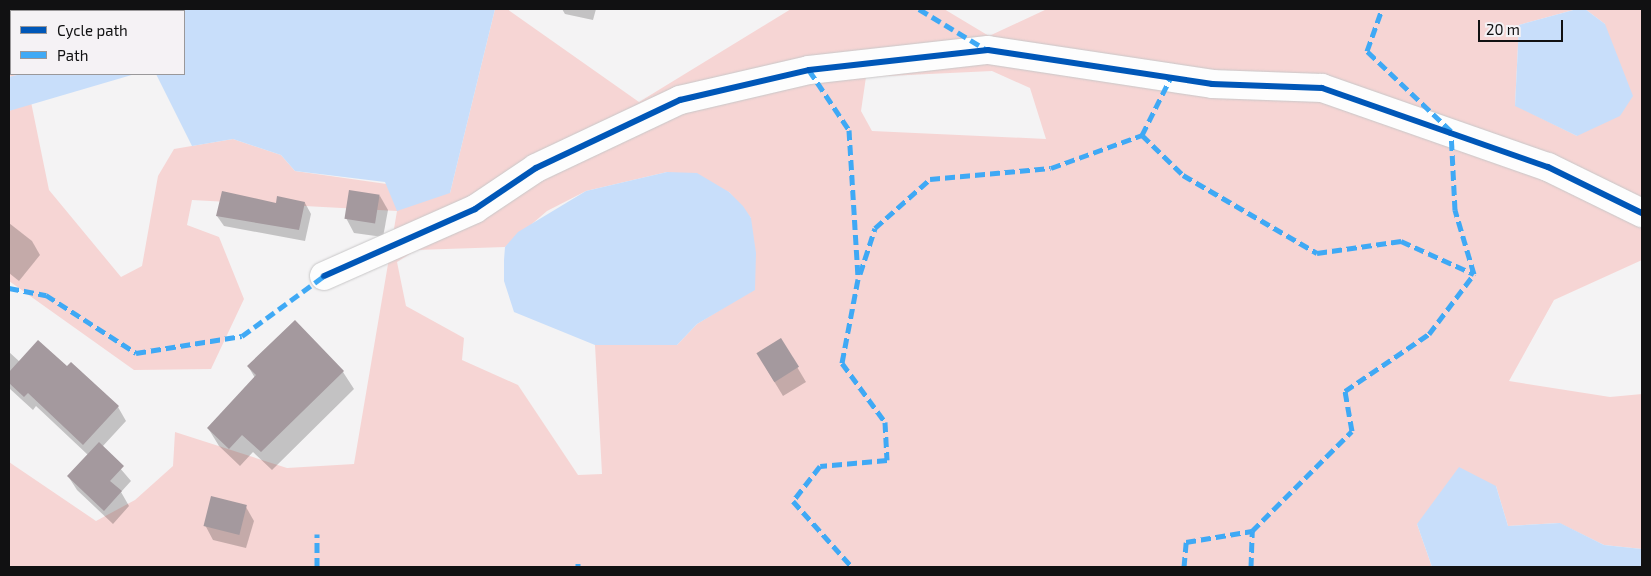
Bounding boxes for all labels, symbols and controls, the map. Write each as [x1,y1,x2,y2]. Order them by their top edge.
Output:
legend [10,10,185,75]
scale bar [1481,10,1566,42]
text: 20 m [1486,20,1520,38]
text: Cycle path [57,21,128,39]
text: Path [57,46,88,64]

